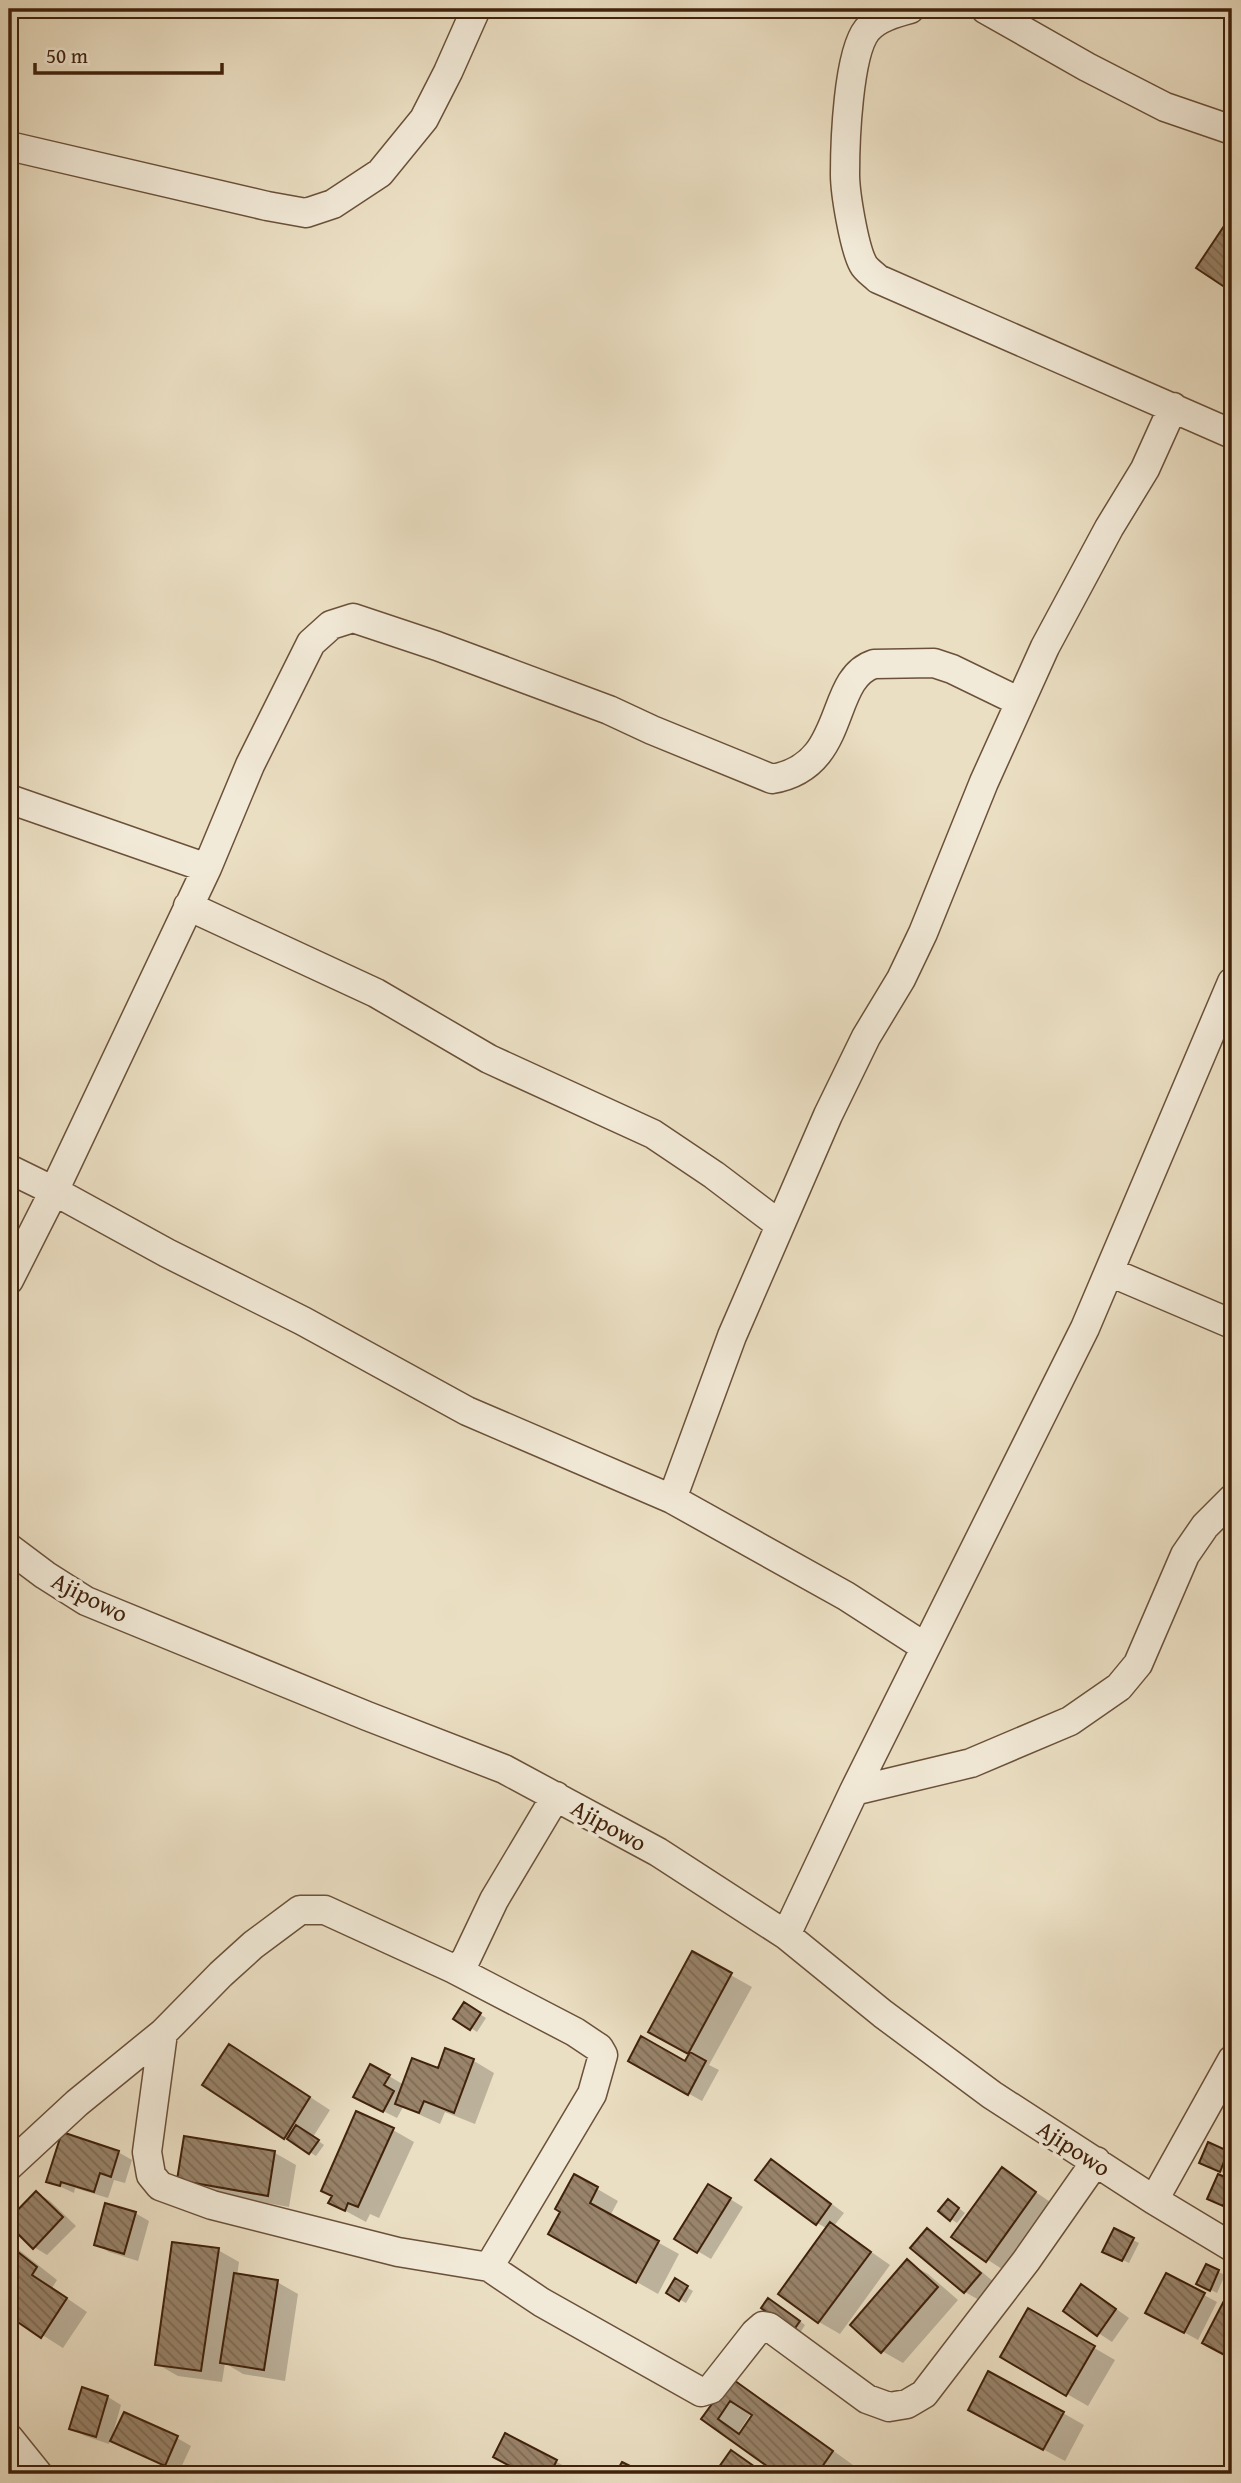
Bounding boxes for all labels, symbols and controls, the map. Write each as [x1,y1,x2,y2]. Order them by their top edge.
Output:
scale bar [35,32,222,76]
text: 50 m [46,40,88,71]
street label: Ajipowo [46,1563,134,1631]
street label: Ajipowo [565,1790,653,1860]
street label: Ajipowo [1030,2111,1118,2185]

